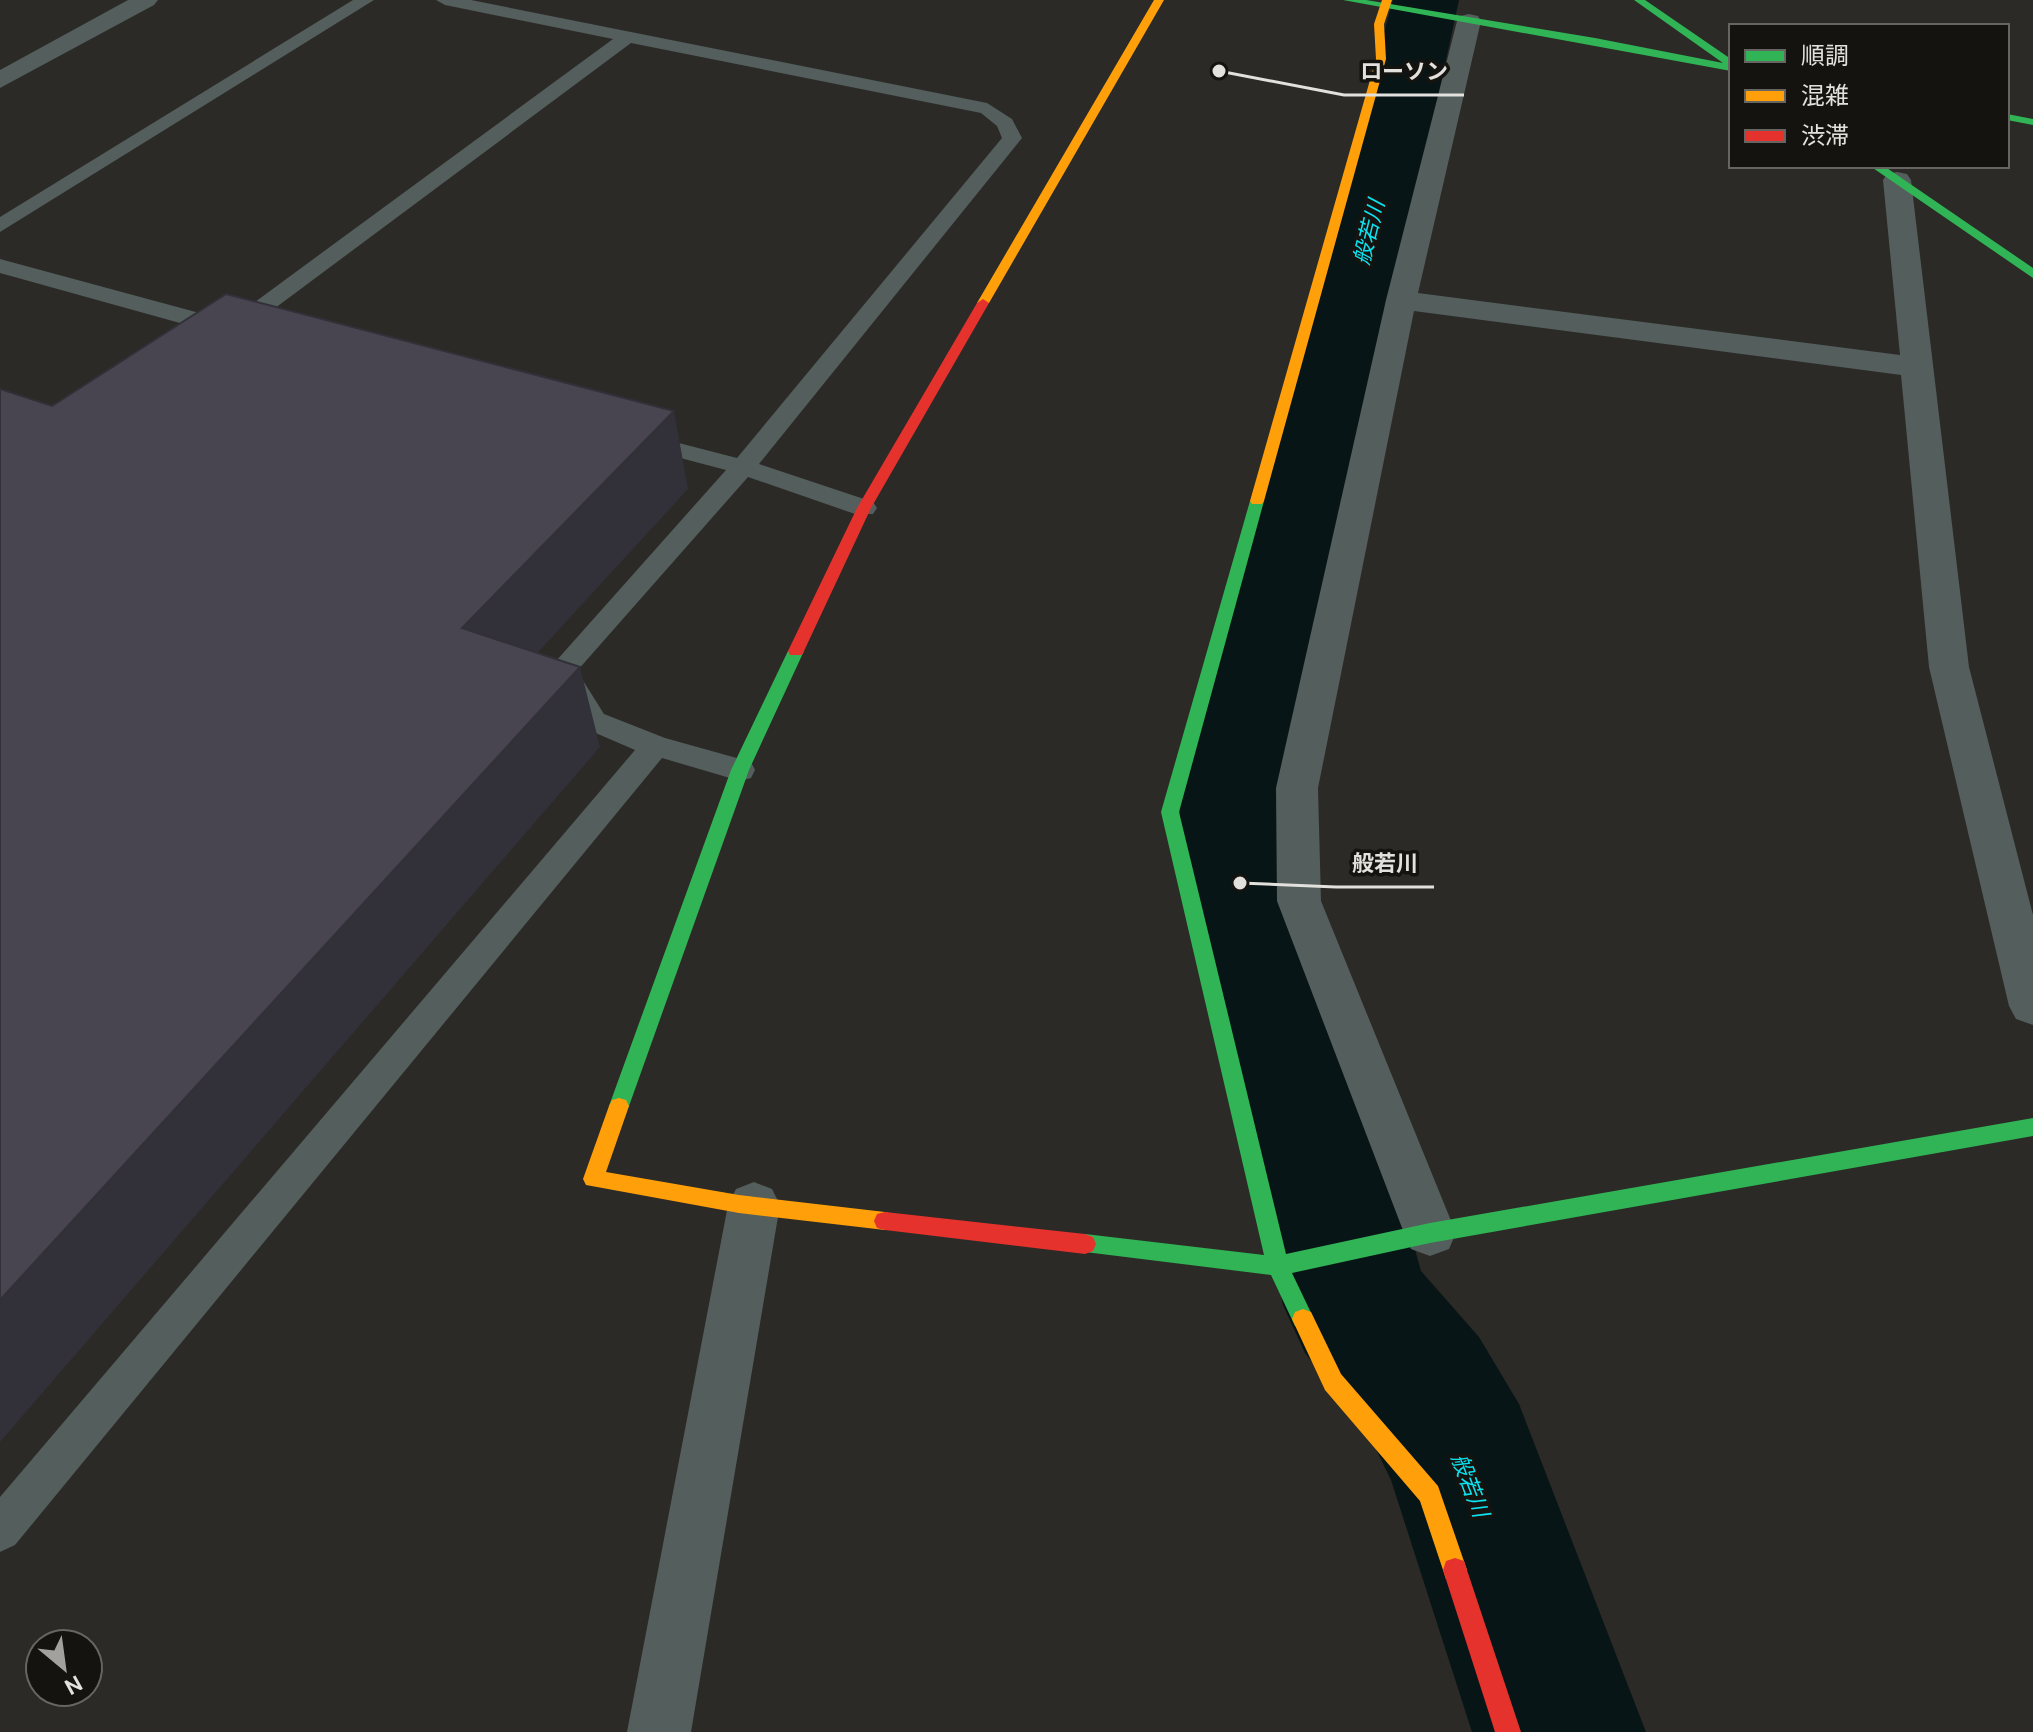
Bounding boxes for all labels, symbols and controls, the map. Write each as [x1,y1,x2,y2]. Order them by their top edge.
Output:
legend [1729,24,2009,168]
text: 順調 [1801,42,1849,69]
callout: ローソン [1344,49,1464,95]
text: ローソン [1360,58,1448,83]
text: 混雑 [1801,82,1849,109]
text: 渋滞 [1801,122,1849,149]
water label: 般若川 [1348,195,1389,267]
callout: 般若川 [1336,841,1434,887]
text: 般若川 [1352,850,1418,875]
water label: 般若川 [1448,1450,1495,1522]
north arrow [24,1628,104,1708]
text: N [61,1671,87,1701]

